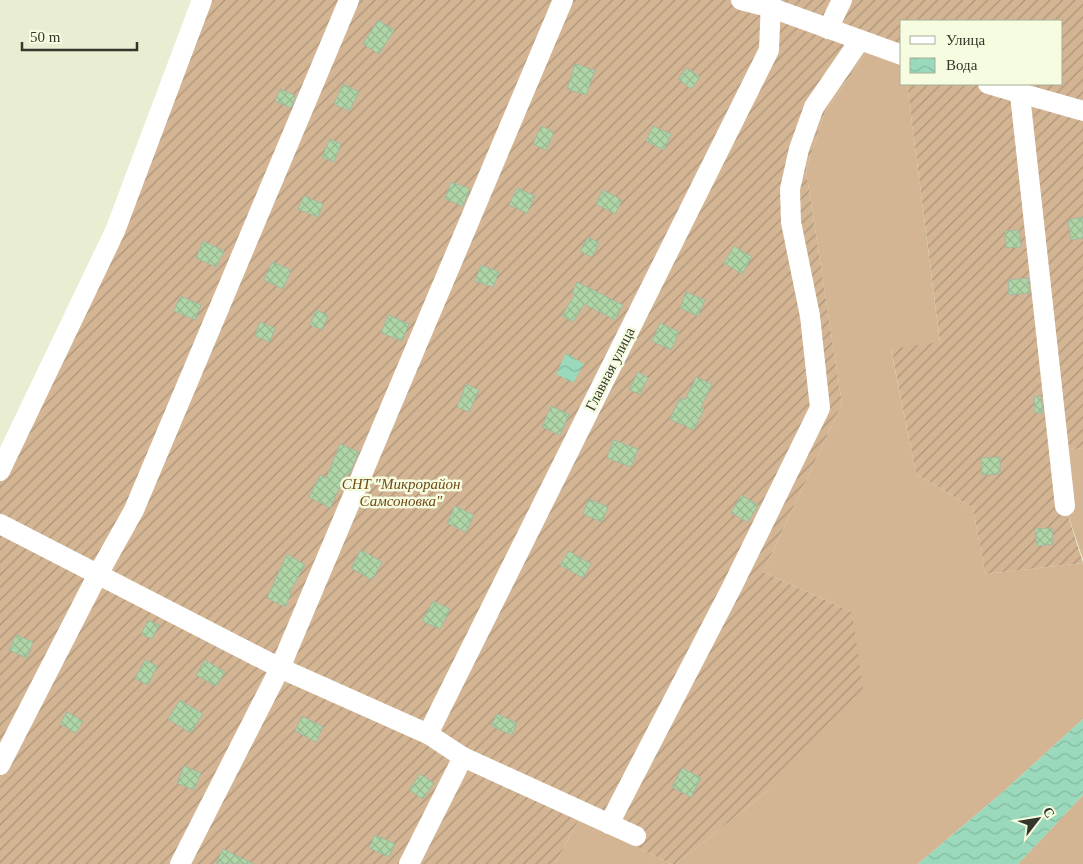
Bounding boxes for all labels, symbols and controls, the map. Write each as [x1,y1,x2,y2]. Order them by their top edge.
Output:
scale bar [22,20,138,52]
legend [900,20,1063,85]
text: 50 m [30,29,61,45]
text: Улица [946,32,985,48]
text: Вода [946,57,978,73]
street label: Главная улица [582,324,638,413]
park label: СНТ "Микрорайон Самсоновка" [342,476,460,509]
north arrow [1013,794,1063,844]
text: С [1040,804,1058,821]

